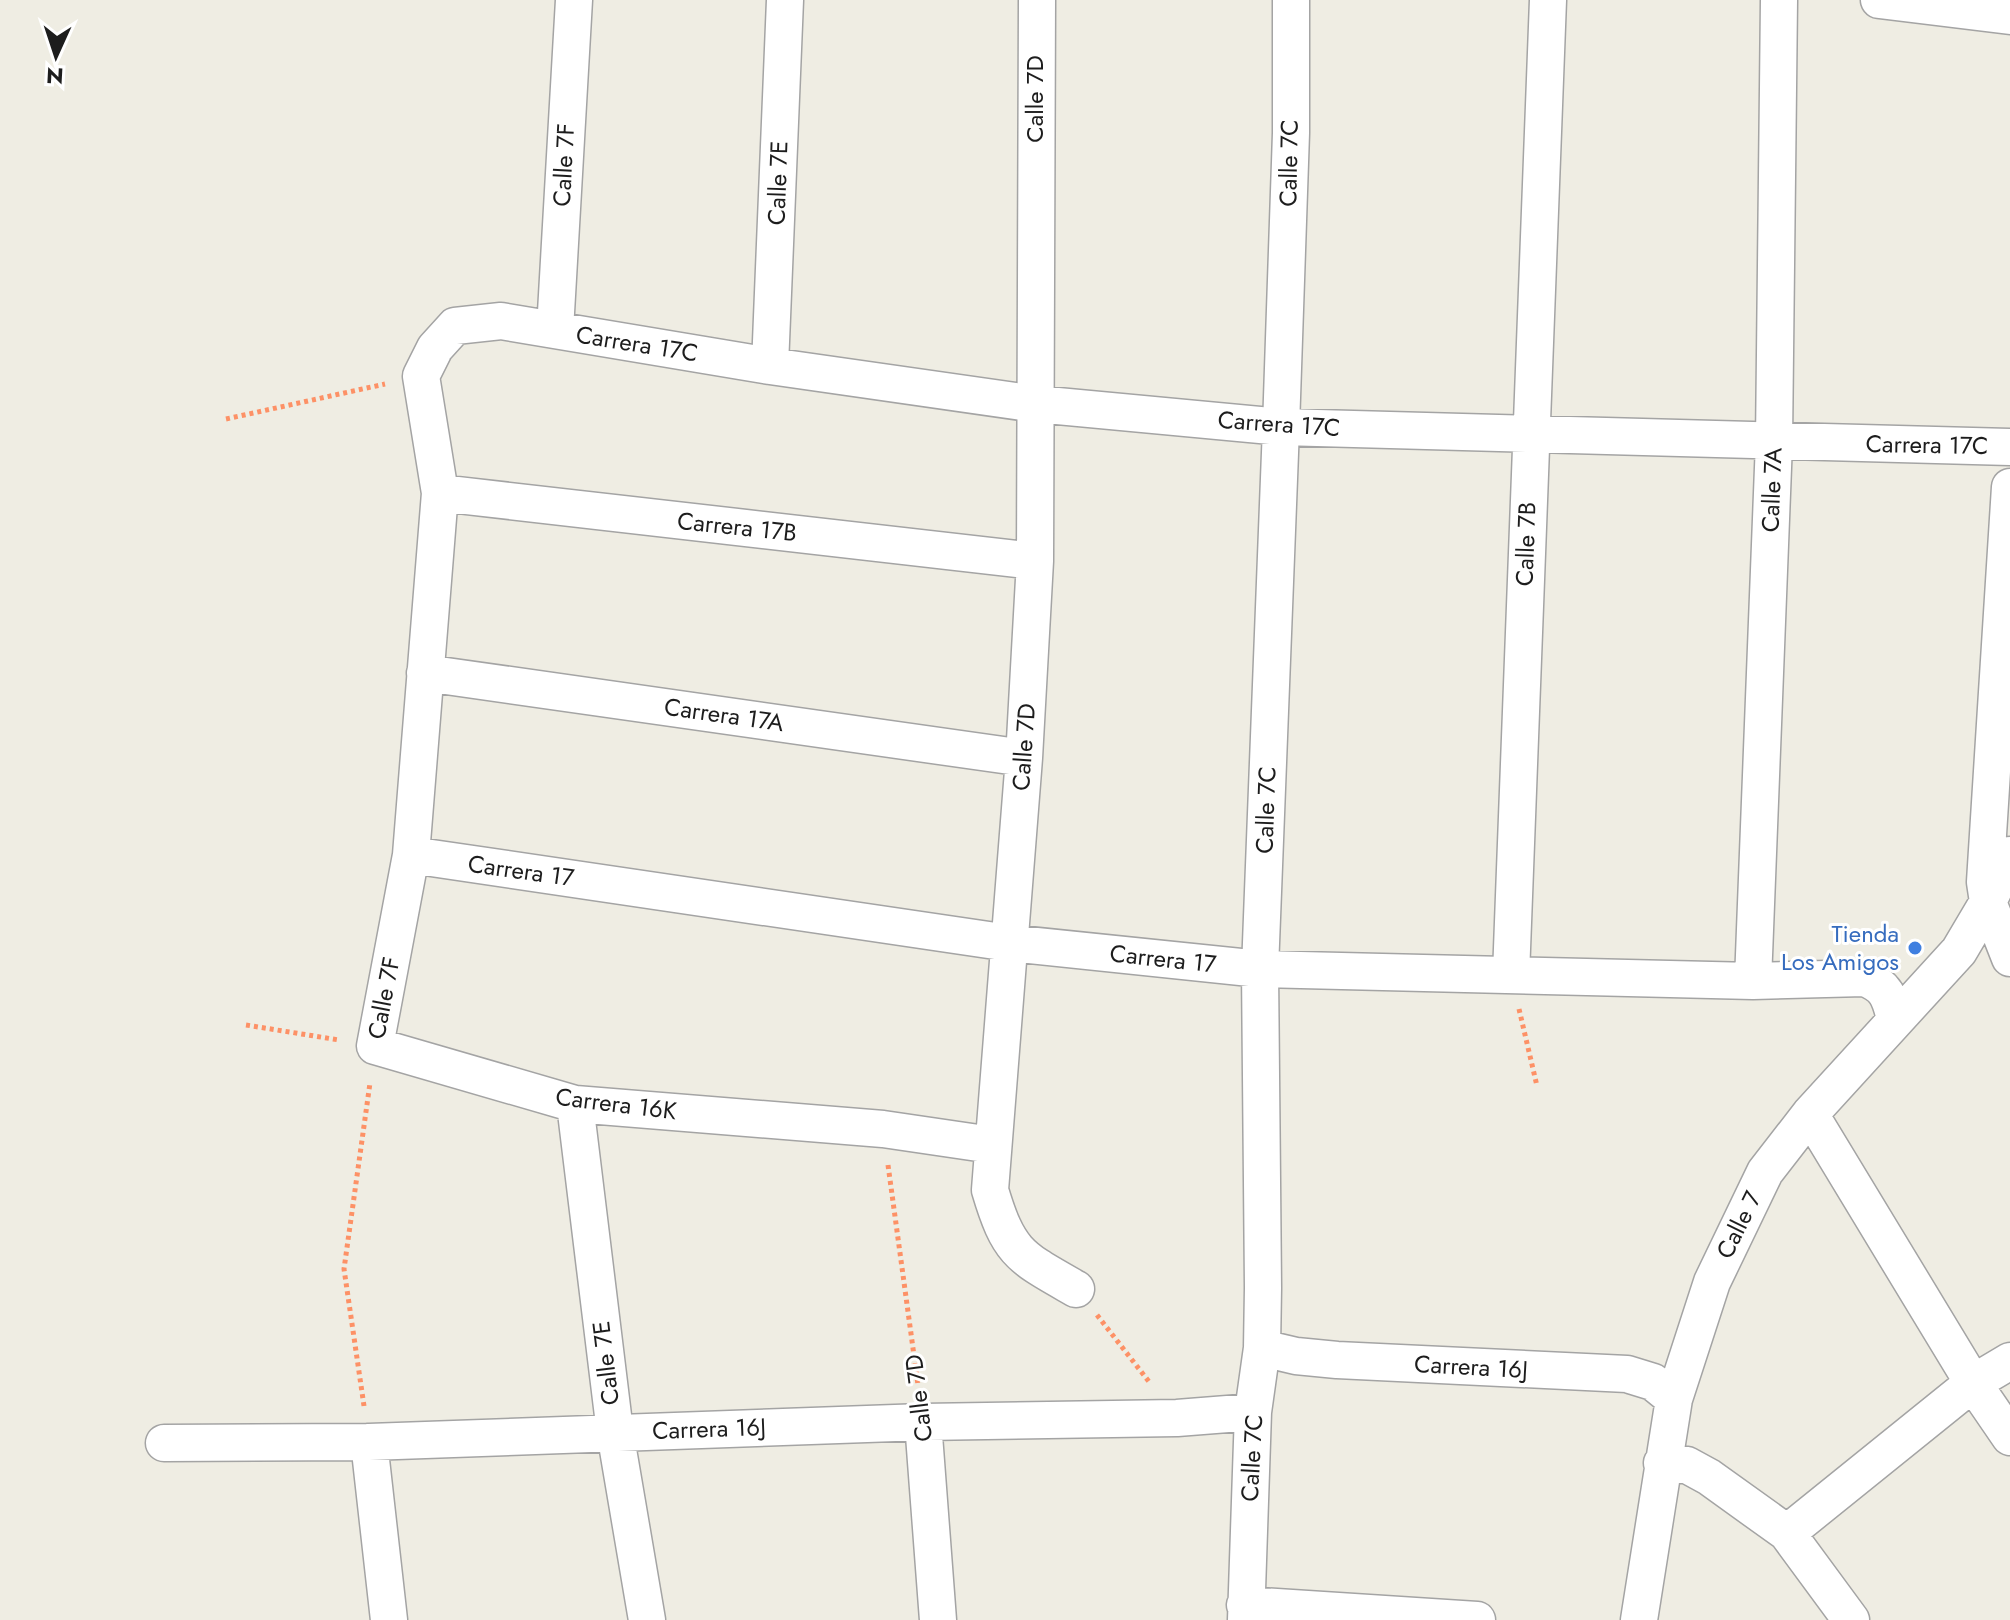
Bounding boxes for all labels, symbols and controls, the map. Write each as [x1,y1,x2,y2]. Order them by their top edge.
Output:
north arrow [16,16,96,96]
street label: Calle 7D [1017,55,1052,143]
text: N [45,60,65,92]
street label: Calle 7C [1270,119,1307,207]
street label: Calle 7F [544,123,583,207]
street label: Calle 7E [759,140,796,226]
street label: Carrera 17C [574,317,701,370]
street label: Carrera 17C [1217,402,1342,445]
street label: Carrera 17C [1865,426,1989,463]
street label: Calle 7A [1753,447,1790,533]
street label: Calle 7B [1507,501,1544,587]
street label: Carrera 17B [675,503,799,550]
street label: Carrera 17A [662,689,786,740]
street label: Calle 7D [1003,702,1044,792]
street label: Calle 7C [1246,766,1285,854]
street label: Carrera 17 [466,846,577,895]
place label: Tienda Los Amigos [1781,916,1899,979]
street label: Carrera 17 [1108,936,1218,982]
marker: Tienda Los Amigos [1906,939,1924,957]
street label: Calle 7F [358,954,409,1042]
street label: Carrera 16K [554,1079,679,1128]
street label: Calle 7 [1707,1185,1770,1264]
street label: Calle 7E [583,1319,628,1407]
street label: Carrera 16J [1413,1346,1529,1387]
street label: Calle 7D [896,1352,941,1444]
street label: Carrera 16J [652,1409,766,1448]
street label: Calle 7C [1232,1413,1271,1502]

